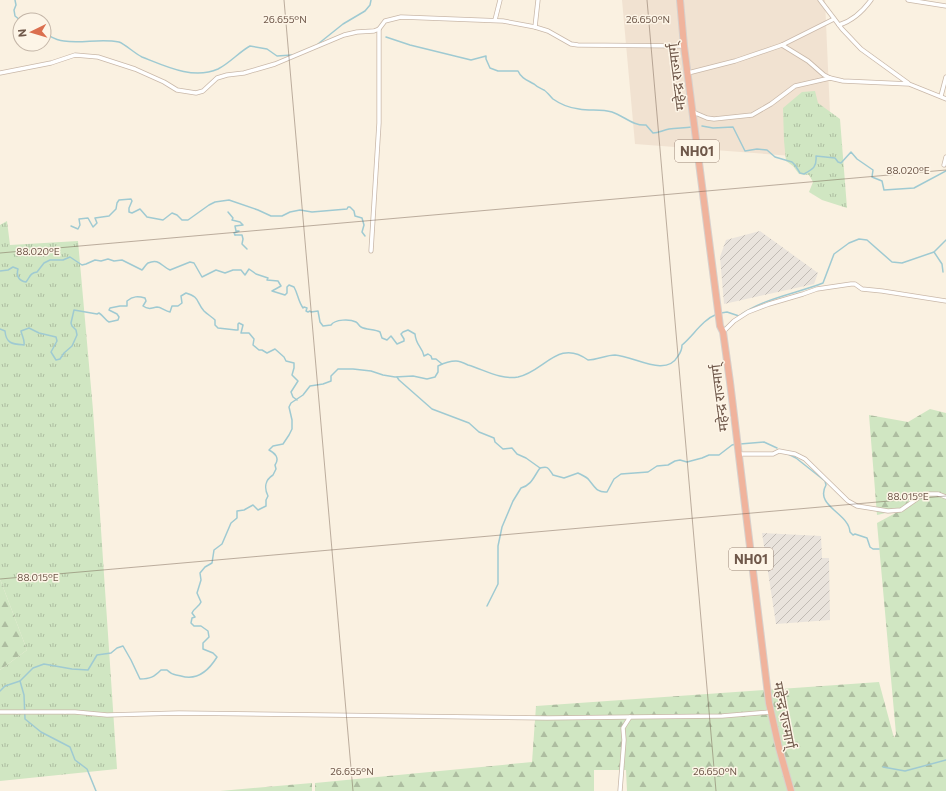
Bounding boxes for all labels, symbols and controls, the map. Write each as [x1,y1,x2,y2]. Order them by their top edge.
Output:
north arrow [12,12,52,52]
text: 26.655°N [263,13,307,25]
text: 26.650°N [626,13,670,25]
text: N [15,28,28,38]
street label: महेन्द्र राज्मार्ग् [663,40,691,112]
road number: NH01 [675,140,719,162]
text: 88.020°E [886,164,930,176]
text: 88.020°E [16,245,60,257]
street label: महेन्द्र राज्मार्ग् [706,361,734,433]
text: 88.015°E [887,490,929,502]
road number: NH01 [729,548,773,570]
text: 88.015°E [17,571,59,583]
street label: महेन्द्र राज्मार्ग् [768,680,800,752]
text: 26.655°N [330,765,374,777]
text: 26.650°N [693,765,737,777]

